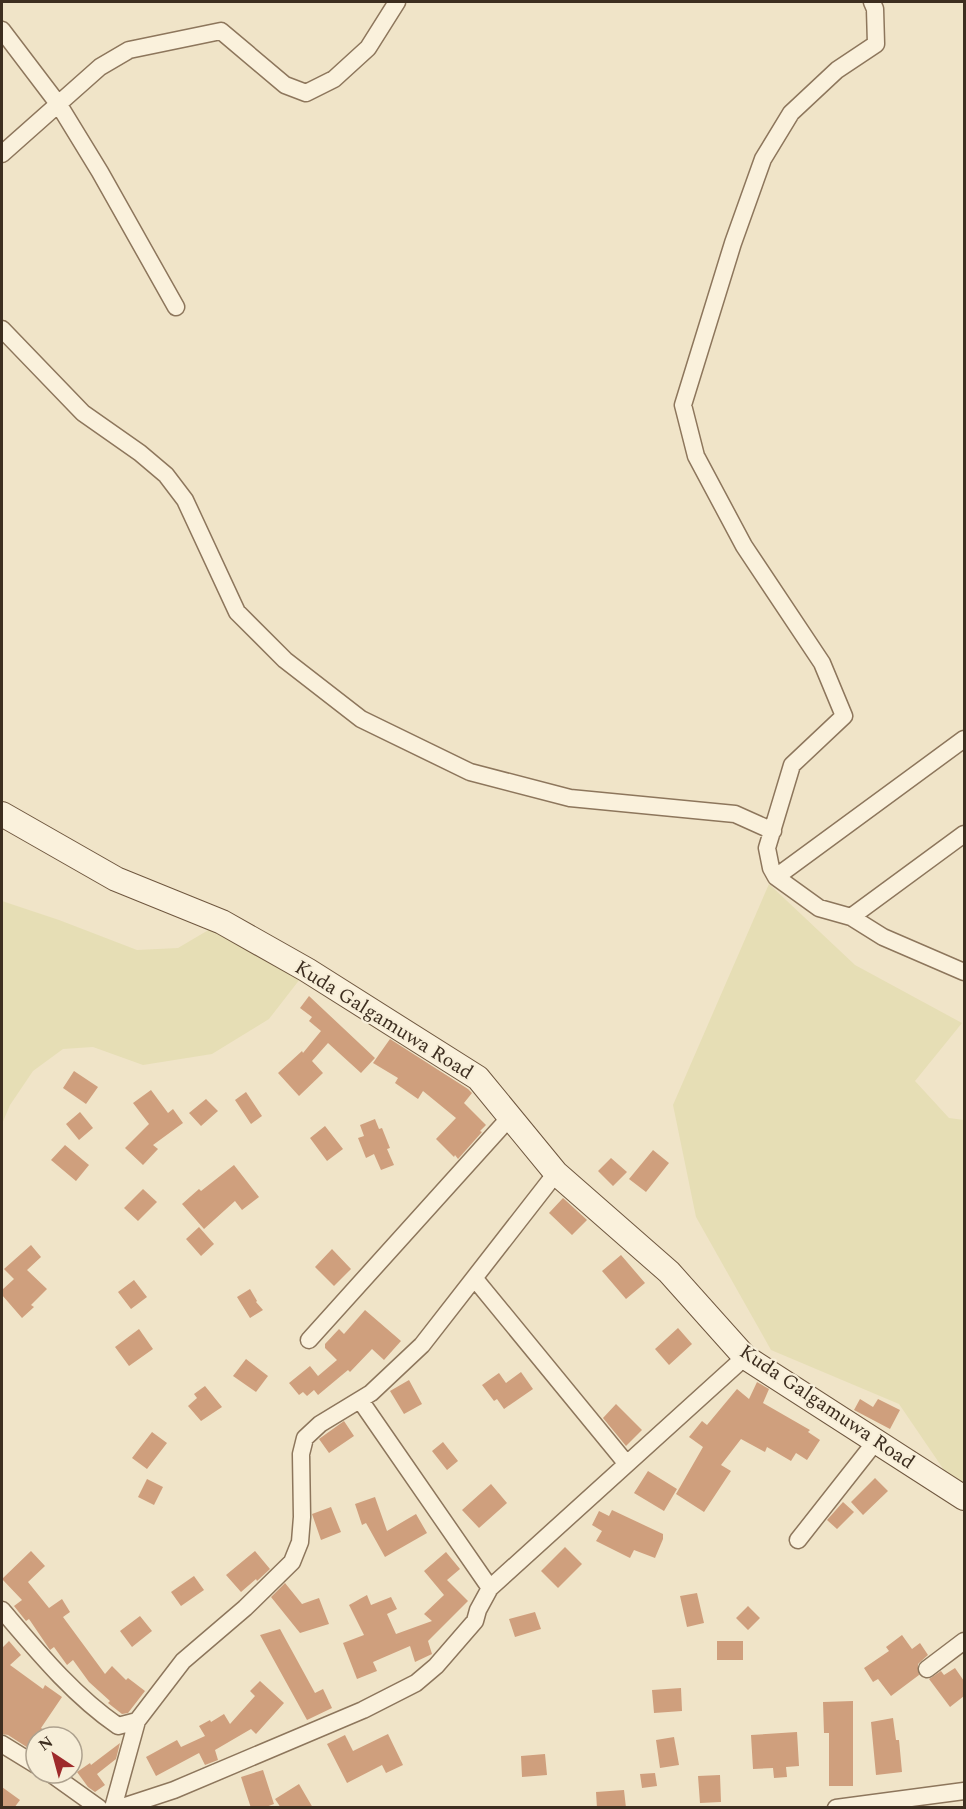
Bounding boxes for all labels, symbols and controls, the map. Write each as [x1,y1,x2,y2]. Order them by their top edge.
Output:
street label: Kuda Galgamuwa Road [289,953,479,1087]
street label: Kuda Galgamuwa Road [733,1337,921,1477]
north arrow [24,1725,84,1785]
text: N [33,1730,58,1757]

